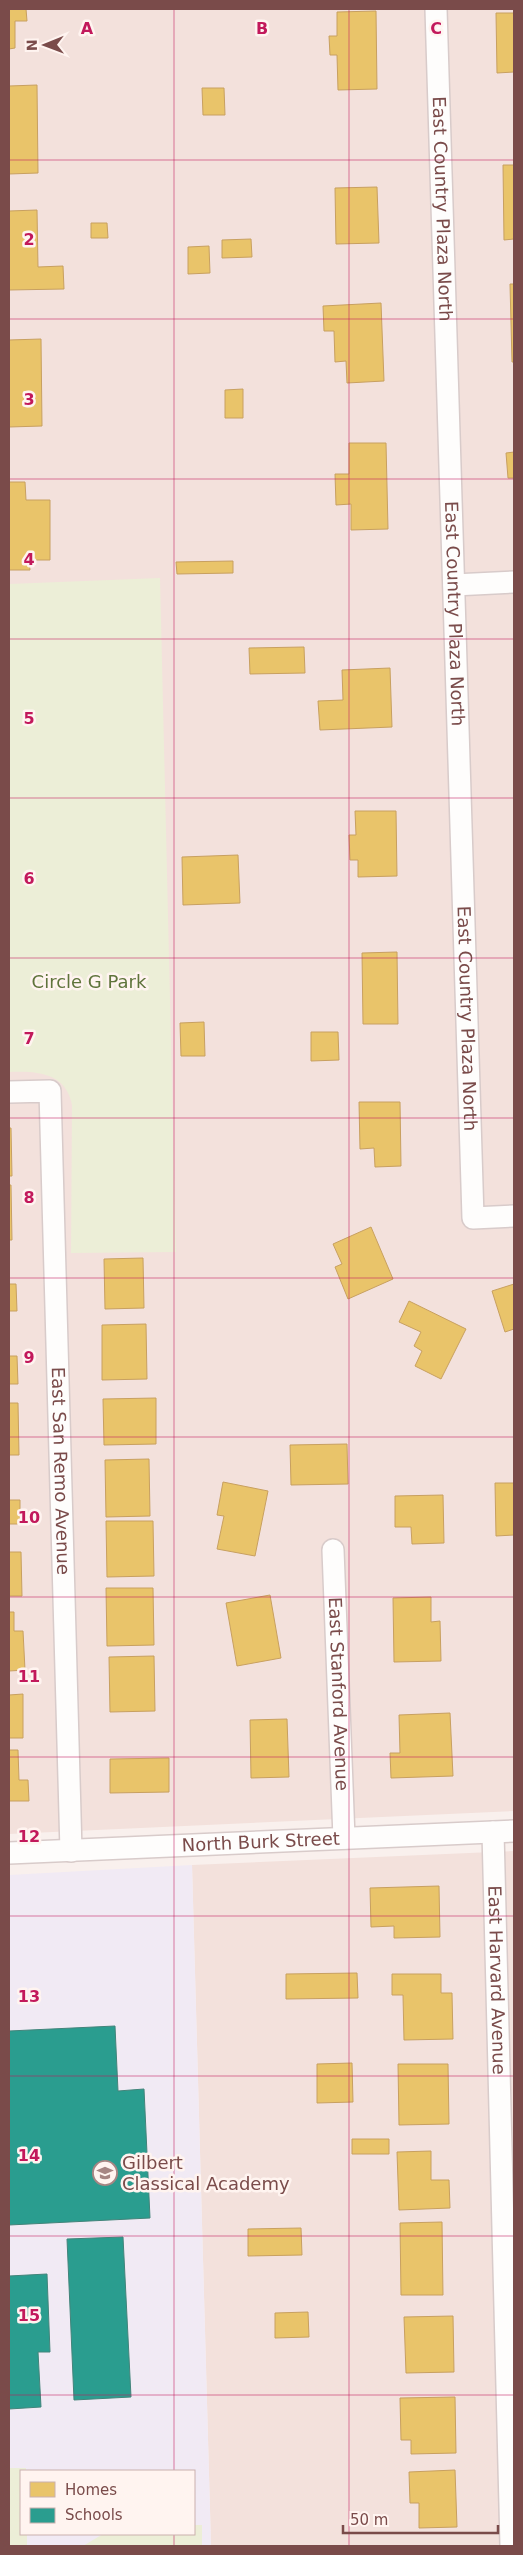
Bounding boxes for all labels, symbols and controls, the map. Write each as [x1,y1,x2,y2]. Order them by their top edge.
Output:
text: A [81,19,94,38]
text: B [256,19,268,38]
text: C [430,19,442,38]
north arrow [20,20,70,70]
text: N [24,39,40,51]
street label: East Country Plaza North [429,96,457,322]
text: 2 [23,230,35,249]
text: 3 [23,390,35,409]
street label: East Country Plaza North [441,501,469,727]
text: 4 [23,550,35,569]
text: 5 [23,709,35,728]
text: 6 [23,869,35,888]
street label: East Country Plaza North [453,906,481,1131]
park label: Circle G Park [32,971,147,992]
text: 7 [23,1029,35,1048]
text: 8 [23,1188,35,1207]
text: 9 [23,1348,35,1367]
street label: East San Remo Avenue [48,1366,74,1575]
text: 10 [18,1508,40,1527]
street label: East Stanford Avenue [325,1596,353,1791]
text: 11 [18,1667,40,1686]
text: 12 [18,1827,40,1846]
street label: North Burk Street [181,1828,340,1855]
street label: East Harvard Avenue [484,1885,510,2075]
text: 13 [18,1987,40,2006]
text: 14 [18,2146,40,2165]
place label: Gilbert Classical Academy [122,2152,290,2194]
school or university icon: Gilbert Classical Academy [92,2160,118,2186]
text: 15 [18,2306,40,2325]
legend [20,2470,195,2535]
text: Homes [65,2481,117,2499]
scale bar [343,2502,498,2534]
text: Schools [65,2506,123,2524]
text: 50 m [350,2511,388,2529]

